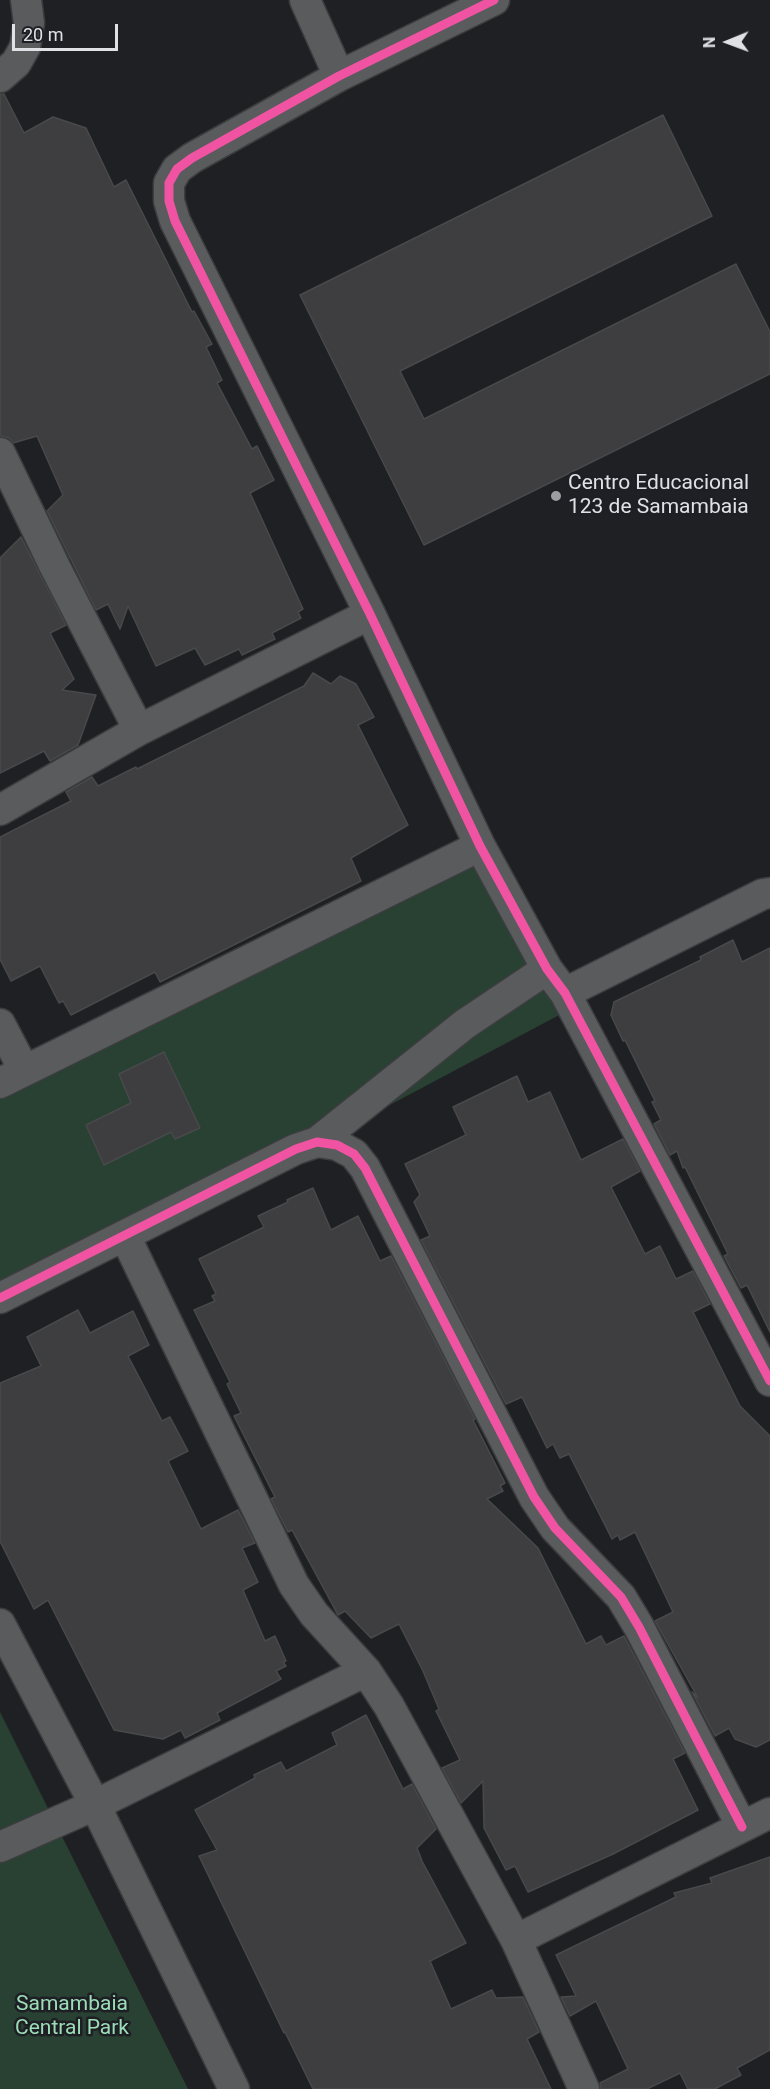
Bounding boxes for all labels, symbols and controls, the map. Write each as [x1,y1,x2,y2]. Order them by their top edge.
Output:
scale bar [15,12,122,50]
north arrow [698,12,758,72]
text: 20 m [23,24,63,45]
text: N [700,37,719,48]
place label: Centro Educacional 123 de Samambaia [568,471,749,521]
marker: Centro Educacional 123 de Samambaia [549,489,563,503]
park label: Samambaia Central Park [15,1992,129,2042]

